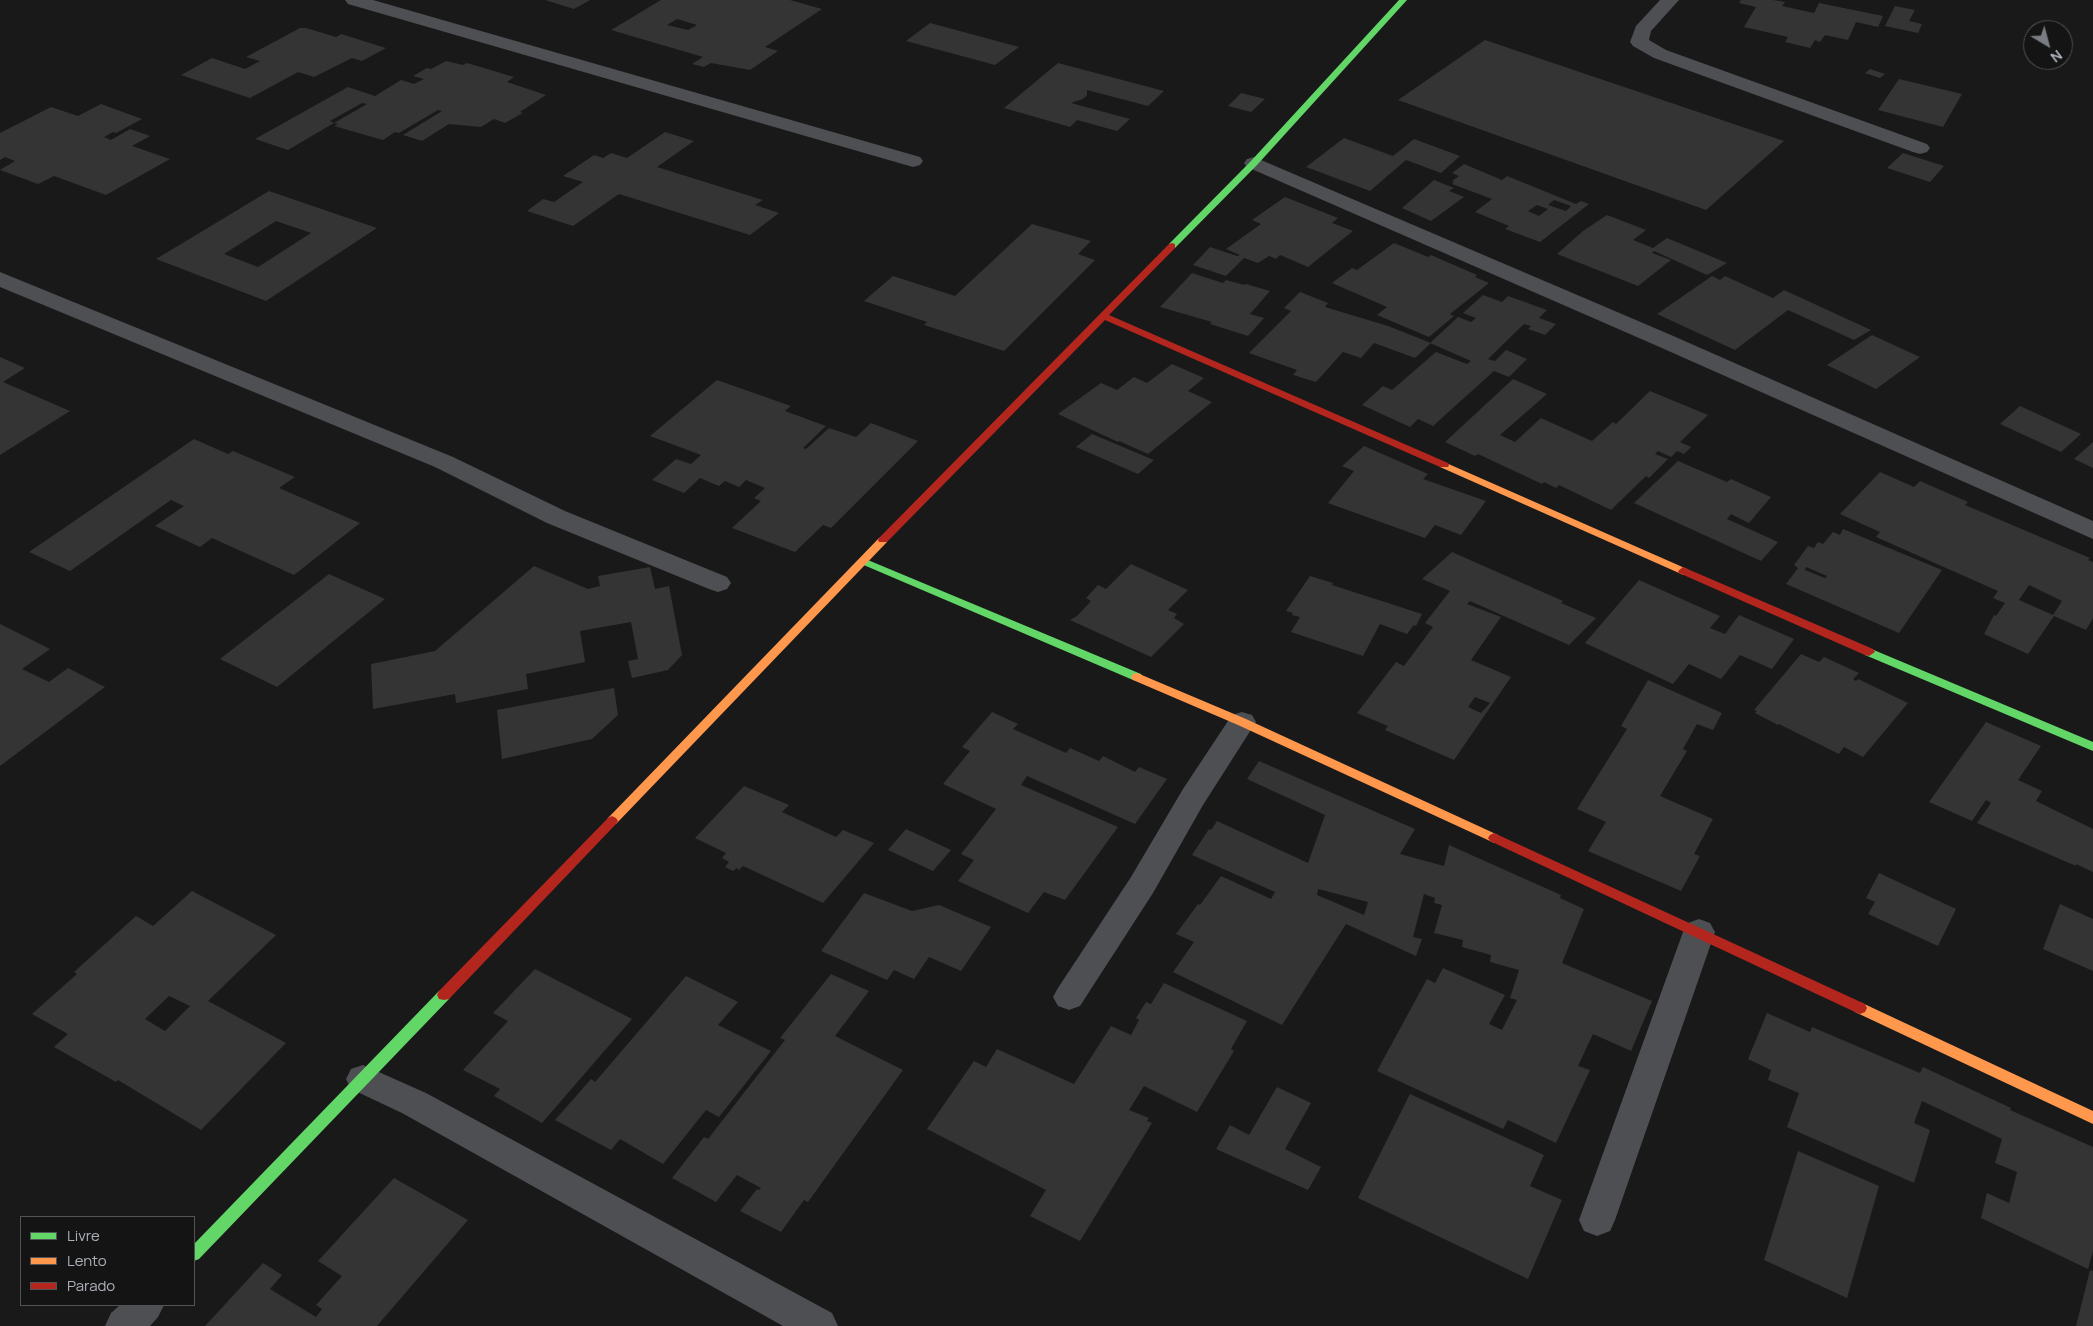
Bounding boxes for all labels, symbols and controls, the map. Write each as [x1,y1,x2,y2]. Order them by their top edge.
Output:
north arrow [2023,20,2073,70]
text: N [2047,46,2066,67]
legend [20,1216,195,1306]
text: Livre [67,1225,100,1246]
text: Lento [67,1250,107,1271]
text: Parado [67,1275,115,1296]

